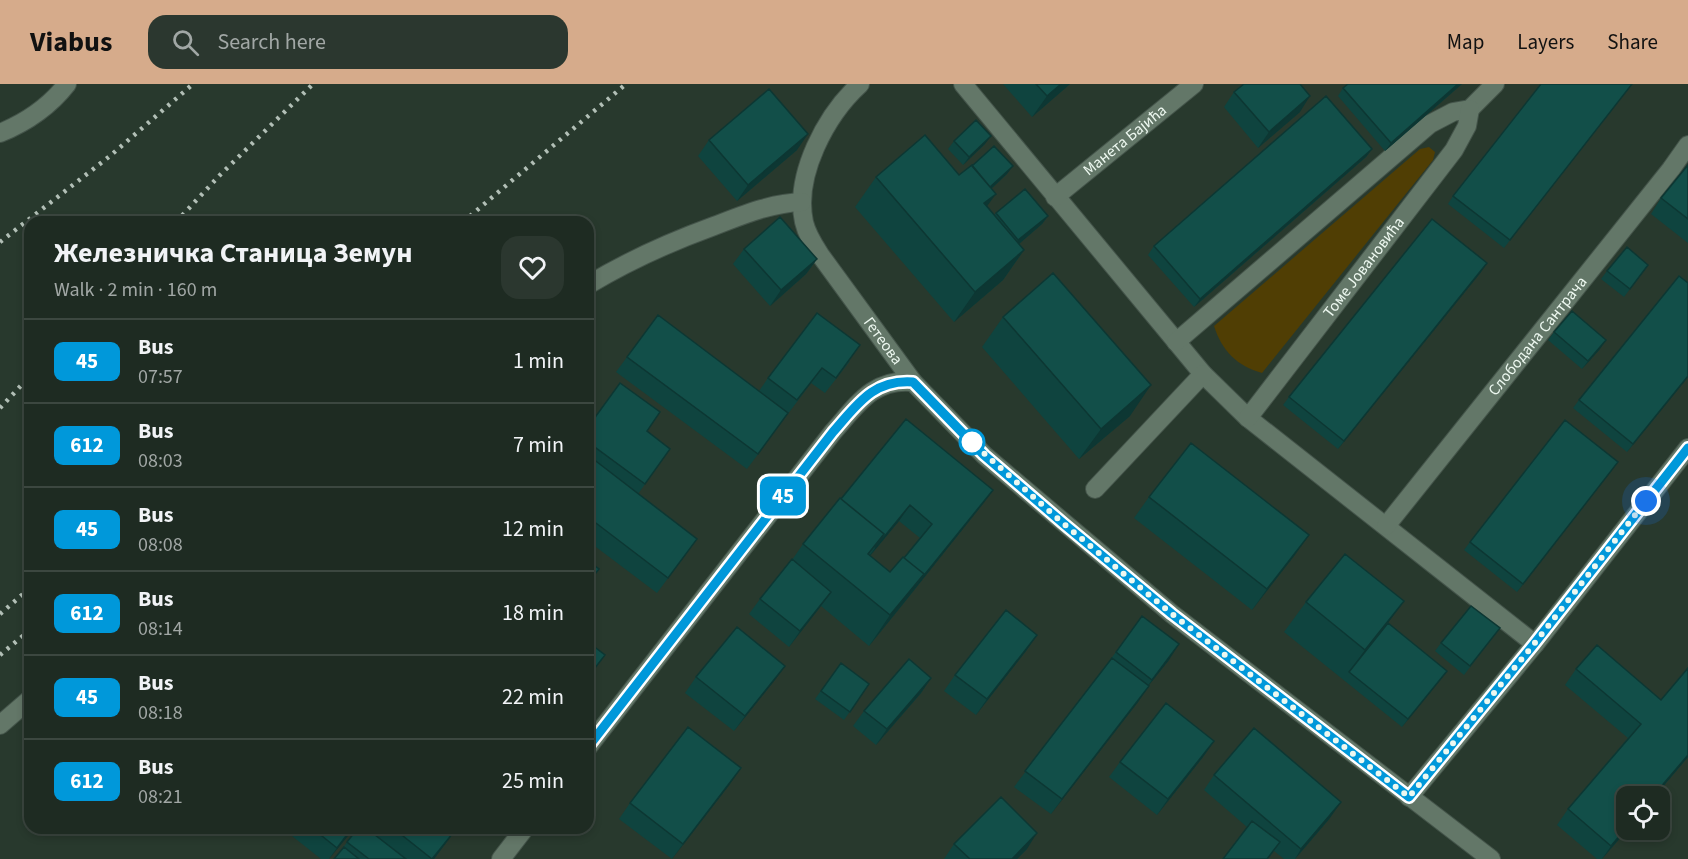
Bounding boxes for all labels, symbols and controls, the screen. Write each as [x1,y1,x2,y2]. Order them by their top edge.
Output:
search box [148,15,568,69]
text: Viabus [30,22,112,62]
icon: search [169,26,202,59]
text: Search here [217,26,326,58]
text: Map [1447,27,1484,57]
text: Layers [1517,27,1574,57]
text: Share [1607,27,1658,57]
street label: Манета Бајића [1078,100,1171,181]
street label: Томе Јовановића [1318,212,1410,322]
text: Железничка Станица Земун [54,233,412,273]
button: heart [501,236,564,299]
street label: Слободана Сантрача [1483,272,1592,401]
text: Walk · 2 min · 160 m [54,276,217,304]
street label: Гетеова [858,313,908,369]
text: Bus [138,331,174,363]
text: 1 min [513,345,564,377]
text: 45 [76,346,98,376]
text: 07:57 [138,363,183,391]
text: Bus [138,415,174,447]
text: 7 min [513,429,564,461]
unlabelled marker [959,429,985,455]
text: 612 [70,430,104,460]
text: 08:03 [138,447,183,475]
line badge: 45 [756,476,810,516]
text: 45 [772,481,794,511]
your location [1631,486,1661,516]
text: Bus [138,499,174,531]
text: 12 min [502,513,564,545]
text: 45 [76,514,98,544]
text: 08:08 [138,531,183,559]
text: Bus [138,583,174,615]
text: 18 min [502,597,564,629]
text: 612 [70,598,104,628]
text: 08:14 [138,615,183,643]
text: Bus [138,667,174,699]
text: 22 min [502,681,564,713]
text: 45 [76,682,98,712]
text: 08:18 [138,699,183,727]
text: Bus [138,751,174,783]
text: 25 min [502,765,564,797]
text: 612 [70,766,104,796]
text: 08:21 [138,783,183,811]
map controls [1616,786,1670,840]
button: locate [1616,786,1670,840]

